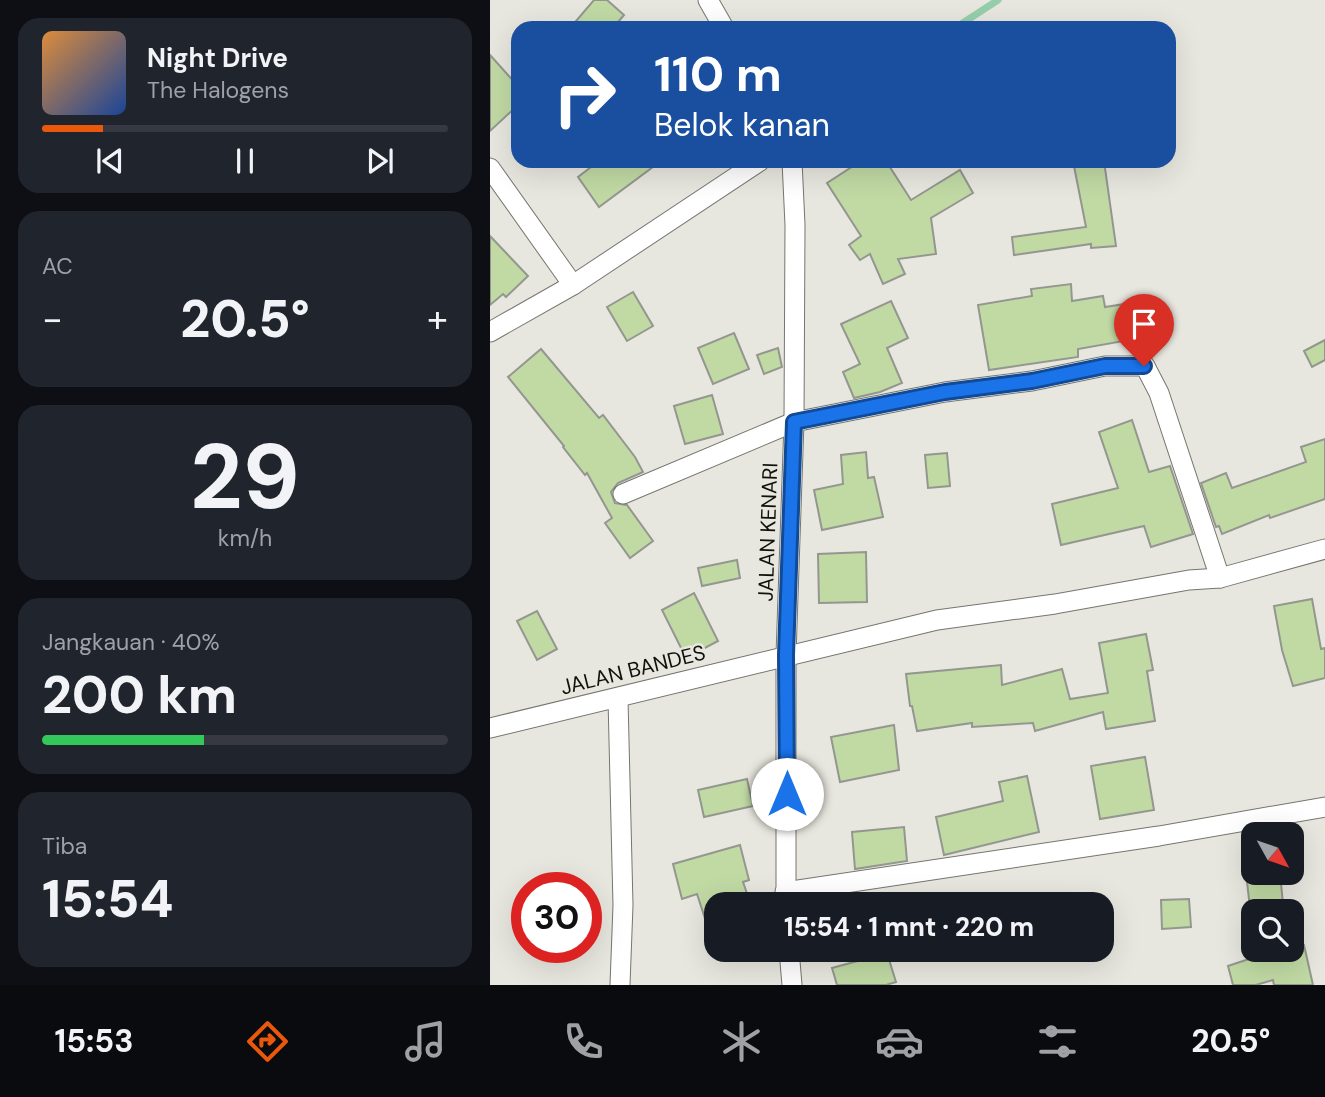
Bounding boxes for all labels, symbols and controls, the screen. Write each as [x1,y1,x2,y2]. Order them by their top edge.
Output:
text: Night Drive [147,41,288,75]
text: 110 m [654,42,782,106]
icon: right [539,49,630,140]
text: The Halogens [147,75,289,105]
text: Belok kanan [654,104,830,146]
icon: previous [91,142,129,180]
icon: pause [226,142,264,180]
icon: next [361,142,399,180]
text: AC [42,251,73,281]
text: 20.5° [180,285,310,353]
text: − [42,294,63,344]
text: + [427,294,448,344]
pin [1114,294,1174,366]
icon: arrive [1125,305,1163,343]
text: 29 [190,418,300,536]
street label: JALAN KENARI [752,462,784,602]
text: km/h [218,523,272,553]
text: Jangkauan · 40% [42,627,220,657]
street label: JALAN BANDES [558,638,708,702]
text: 200 km [42,661,237,729]
position arrow [750,757,824,831]
north arrow [1241,822,1304,886]
map controls [1241,822,1304,962]
text: Tiba [42,831,87,861]
text: 15:54 [42,865,174,933]
speed limit sign: 30 [511,872,602,963]
button: search [1241,899,1304,962]
text: 15:54 · 1 mnt · 220 m [784,910,1034,944]
icon: directions [243,1017,292,1066]
icon: music [401,1017,450,1066]
icon: phone [559,1017,608,1066]
icon: climate [717,1017,766,1066]
icon: car [875,1017,924,1066]
icon: filters [1033,1017,1082,1066]
text: 15:53 [55,1020,133,1062]
text: 20.5° [1191,1020,1270,1062]

